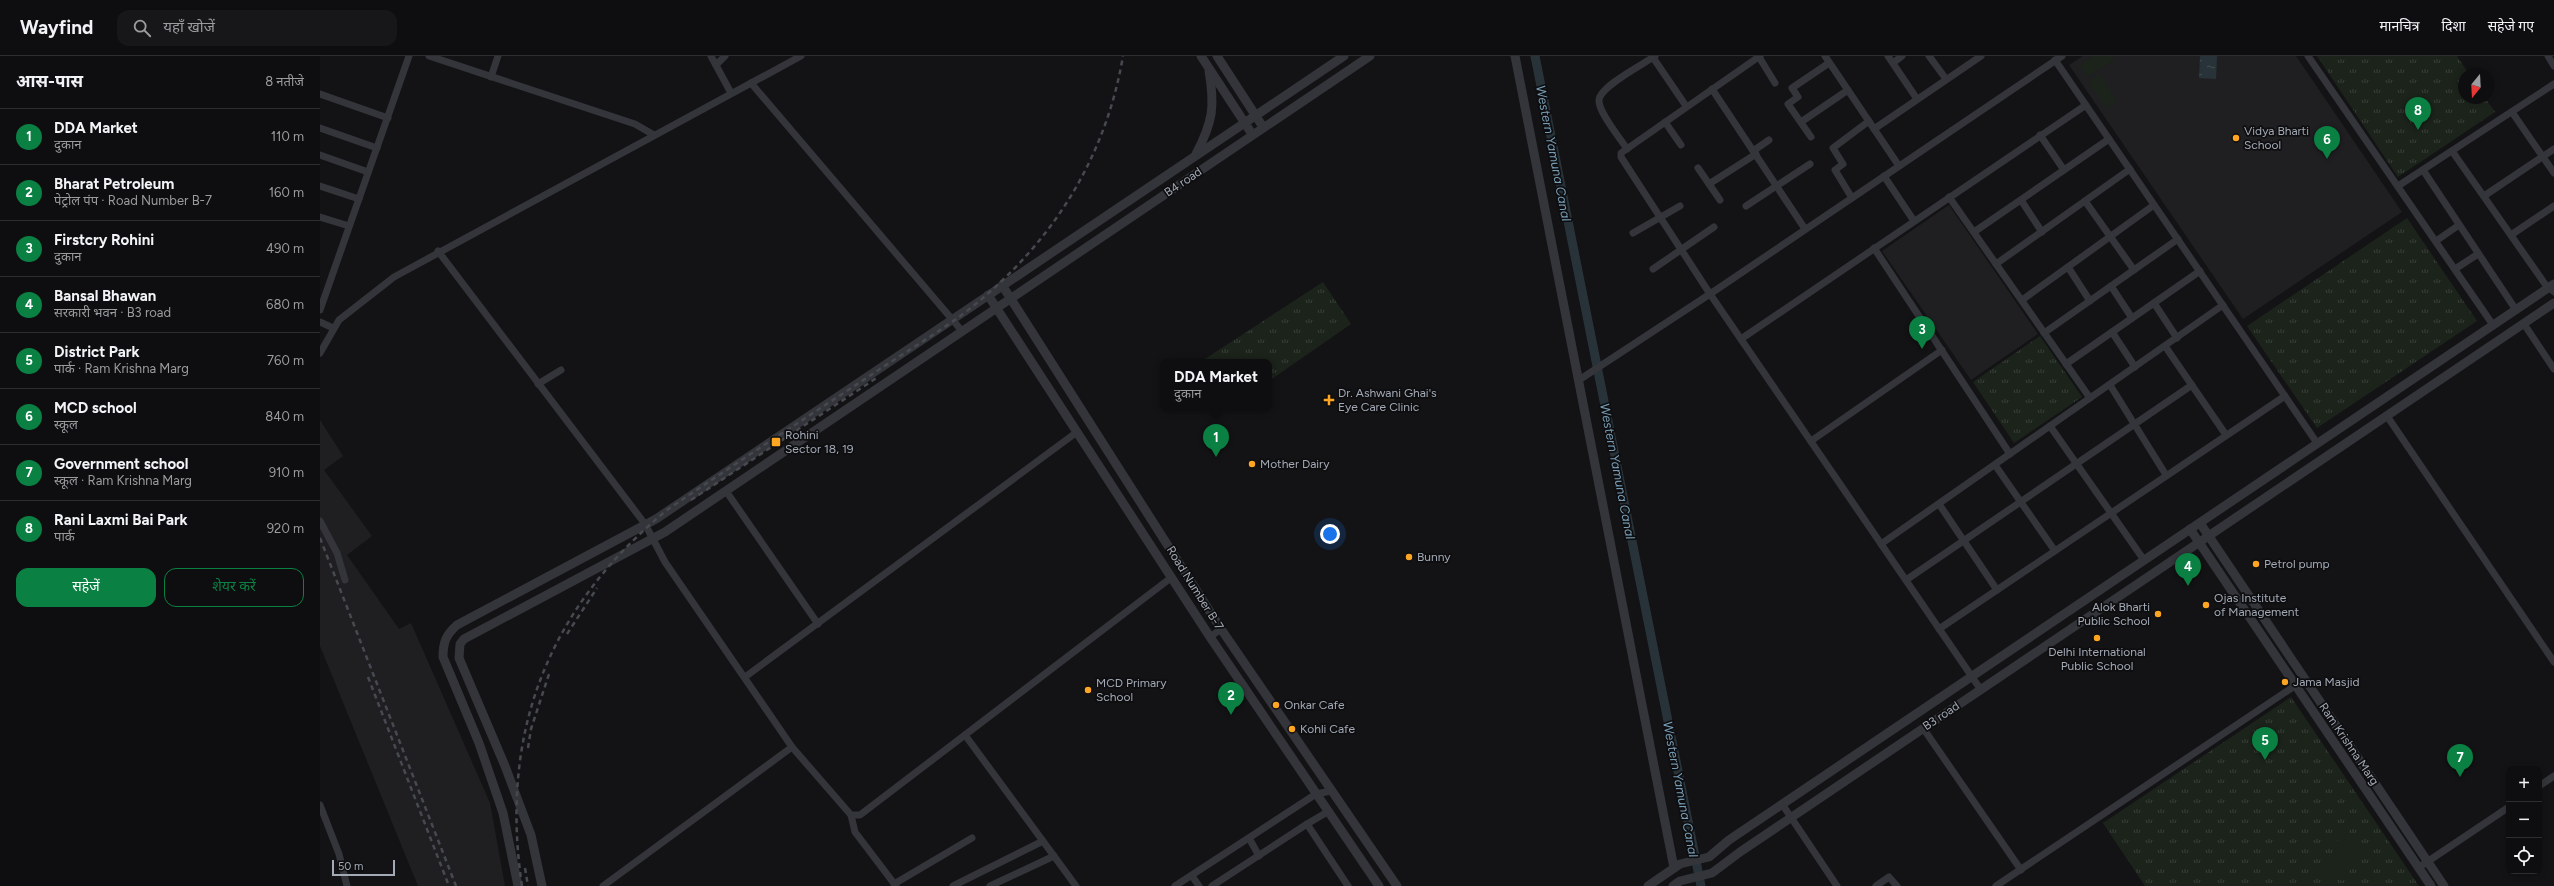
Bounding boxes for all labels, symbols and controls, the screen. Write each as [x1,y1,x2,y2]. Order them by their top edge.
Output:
search box [117,10,397,46]
text: Wayfind [20,16,93,39]
icon: search [131,17,153,39]
text: यहाँ खोजें [163,18,215,36]
text: मानचित्र [2379,18,2419,35]
text: दिशा [2441,18,2466,35]
text: सहेजे गए [2488,18,2534,35]
north arrow [2458,68,2494,104]
text: आस-पास [16,71,83,91]
text: 8 नतीजे [265,74,304,89]
water label: Western Yamuna Canal [1533,84,1574,222]
pin: 8 [2405,97,2431,130]
text: DDA Market [54,119,138,137]
place label: Vidya Bharti School [2244,124,2309,152]
pin: 6 [2314,126,2340,159]
text: 1 [26,129,32,144]
text: 110 m [271,129,304,144]
marker: Vidya Bharti School [2231,133,2241,143]
text: दुकान [54,137,81,152]
street label: B4 road [1162,164,1204,200]
text: Bharat Petroleum [54,175,174,193]
text: 2 [25,185,33,200]
text: 160 m [269,185,304,200]
text: पेट्रोल पंप · Road Number B-7 [54,193,212,208]
text: Firstcry Rohini [54,231,154,249]
text: 3 [25,241,33,256]
text: 490 m [266,241,304,256]
text: दुकान [54,249,81,264]
text: Bansal Bhawan [54,287,156,305]
text: 4 [25,297,33,312]
text: 680 m [266,297,304,312]
text: सरकारी भवन · B3 road [54,305,171,320]
pin: 3 [1909,316,1935,349]
text: District Park [54,343,140,361]
text: 5 [25,353,33,368]
text: 760 m [267,353,304,368]
popup [1160,359,1272,411]
text: पार्क · Ram Krishna Marg [54,361,189,376]
text: DDA Market [1174,368,1258,386]
text: दुकान [1174,386,1202,401]
place label: Dr. Ashwani Ghai's Eye Care Clinic [1338,386,1437,414]
marker: Dr. Ashwani Ghai's Eye Care Clinic [1323,394,1335,406]
text: MCD school [54,399,137,417]
water label: Western Yamuna Canal [1597,402,1638,540]
text: 6 [25,409,33,424]
text: 840 m [265,409,304,424]
text: स्कूल [54,417,78,432]
pin: 1 [1203,424,1229,457]
place label: Rohini Sector 18, 19 [785,428,854,456]
marker: Rohini Sector 18, 19 [770,436,782,448]
text: Government school [54,455,189,473]
place label: Mother Dairy [1260,457,1330,471]
marker: Mother Dairy [1247,459,1257,469]
text: 7 [25,465,33,480]
text: 910 m [269,465,304,480]
text: स्कूल · Ram Krishna Marg [54,473,192,488]
text: Rani Laxmi Bai Park [54,511,188,529]
text: 8 [25,521,33,536]
text: 920 m [267,521,304,536]
your location [1320,524,1340,544]
text: पार्क [54,529,75,544]
street label: Road Number B-7 [1164,544,1227,633]
place label: Bunny [1417,550,1451,564]
marker: Bunny [1404,552,1414,562]
pin: 4 [2175,553,2201,586]
place label: Petrol pump [2264,557,2330,571]
marker: Petrol pump [2251,559,2261,569]
button: सहेजें [16,568,156,607]
button: शेयर करें [164,568,304,607]
place label: Ojas Institute of Management [2214,591,2299,619]
place label: Alok Bharti Public School [2077,600,2150,628]
marker: Ojas Institute of Management [2201,600,2211,610]
marker: Alok Bharti Public School [2153,609,2163,619]
marker: Delhi International Public School [2092,633,2102,643]
place label: Delhi International Public School [2048,645,2146,673]
place label: Jama Masjid [2293,675,2360,689]
place label: MCD Primary School [1096,676,1167,704]
marker: Jama Masjid [2280,677,2290,687]
pin: 2 [1218,682,1244,715]
marker: MCD Primary School [1083,685,1093,695]
place label: Onkar Cafe [1284,698,1345,712]
street label: B3 road [1920,699,1962,733]
marker: Onkar Cafe [1271,700,1281,710]
street label: Ram Krishna Marg [2316,700,2382,788]
water label: Western Yamuna Canal [1660,720,1701,858]
place label: Kohli Cafe [1300,722,1355,736]
marker: Kohli Cafe [1287,724,1297,734]
pin: 5 [2252,727,2278,760]
pin: 7 [2447,744,2473,777]
map controls [2506,766,2542,874]
button: + [2506,766,2542,802]
button: − [2506,802,2542,838]
button: locate [2506,838,2542,874]
scale bar [332,858,395,877]
text: 50 m [338,860,363,873]

